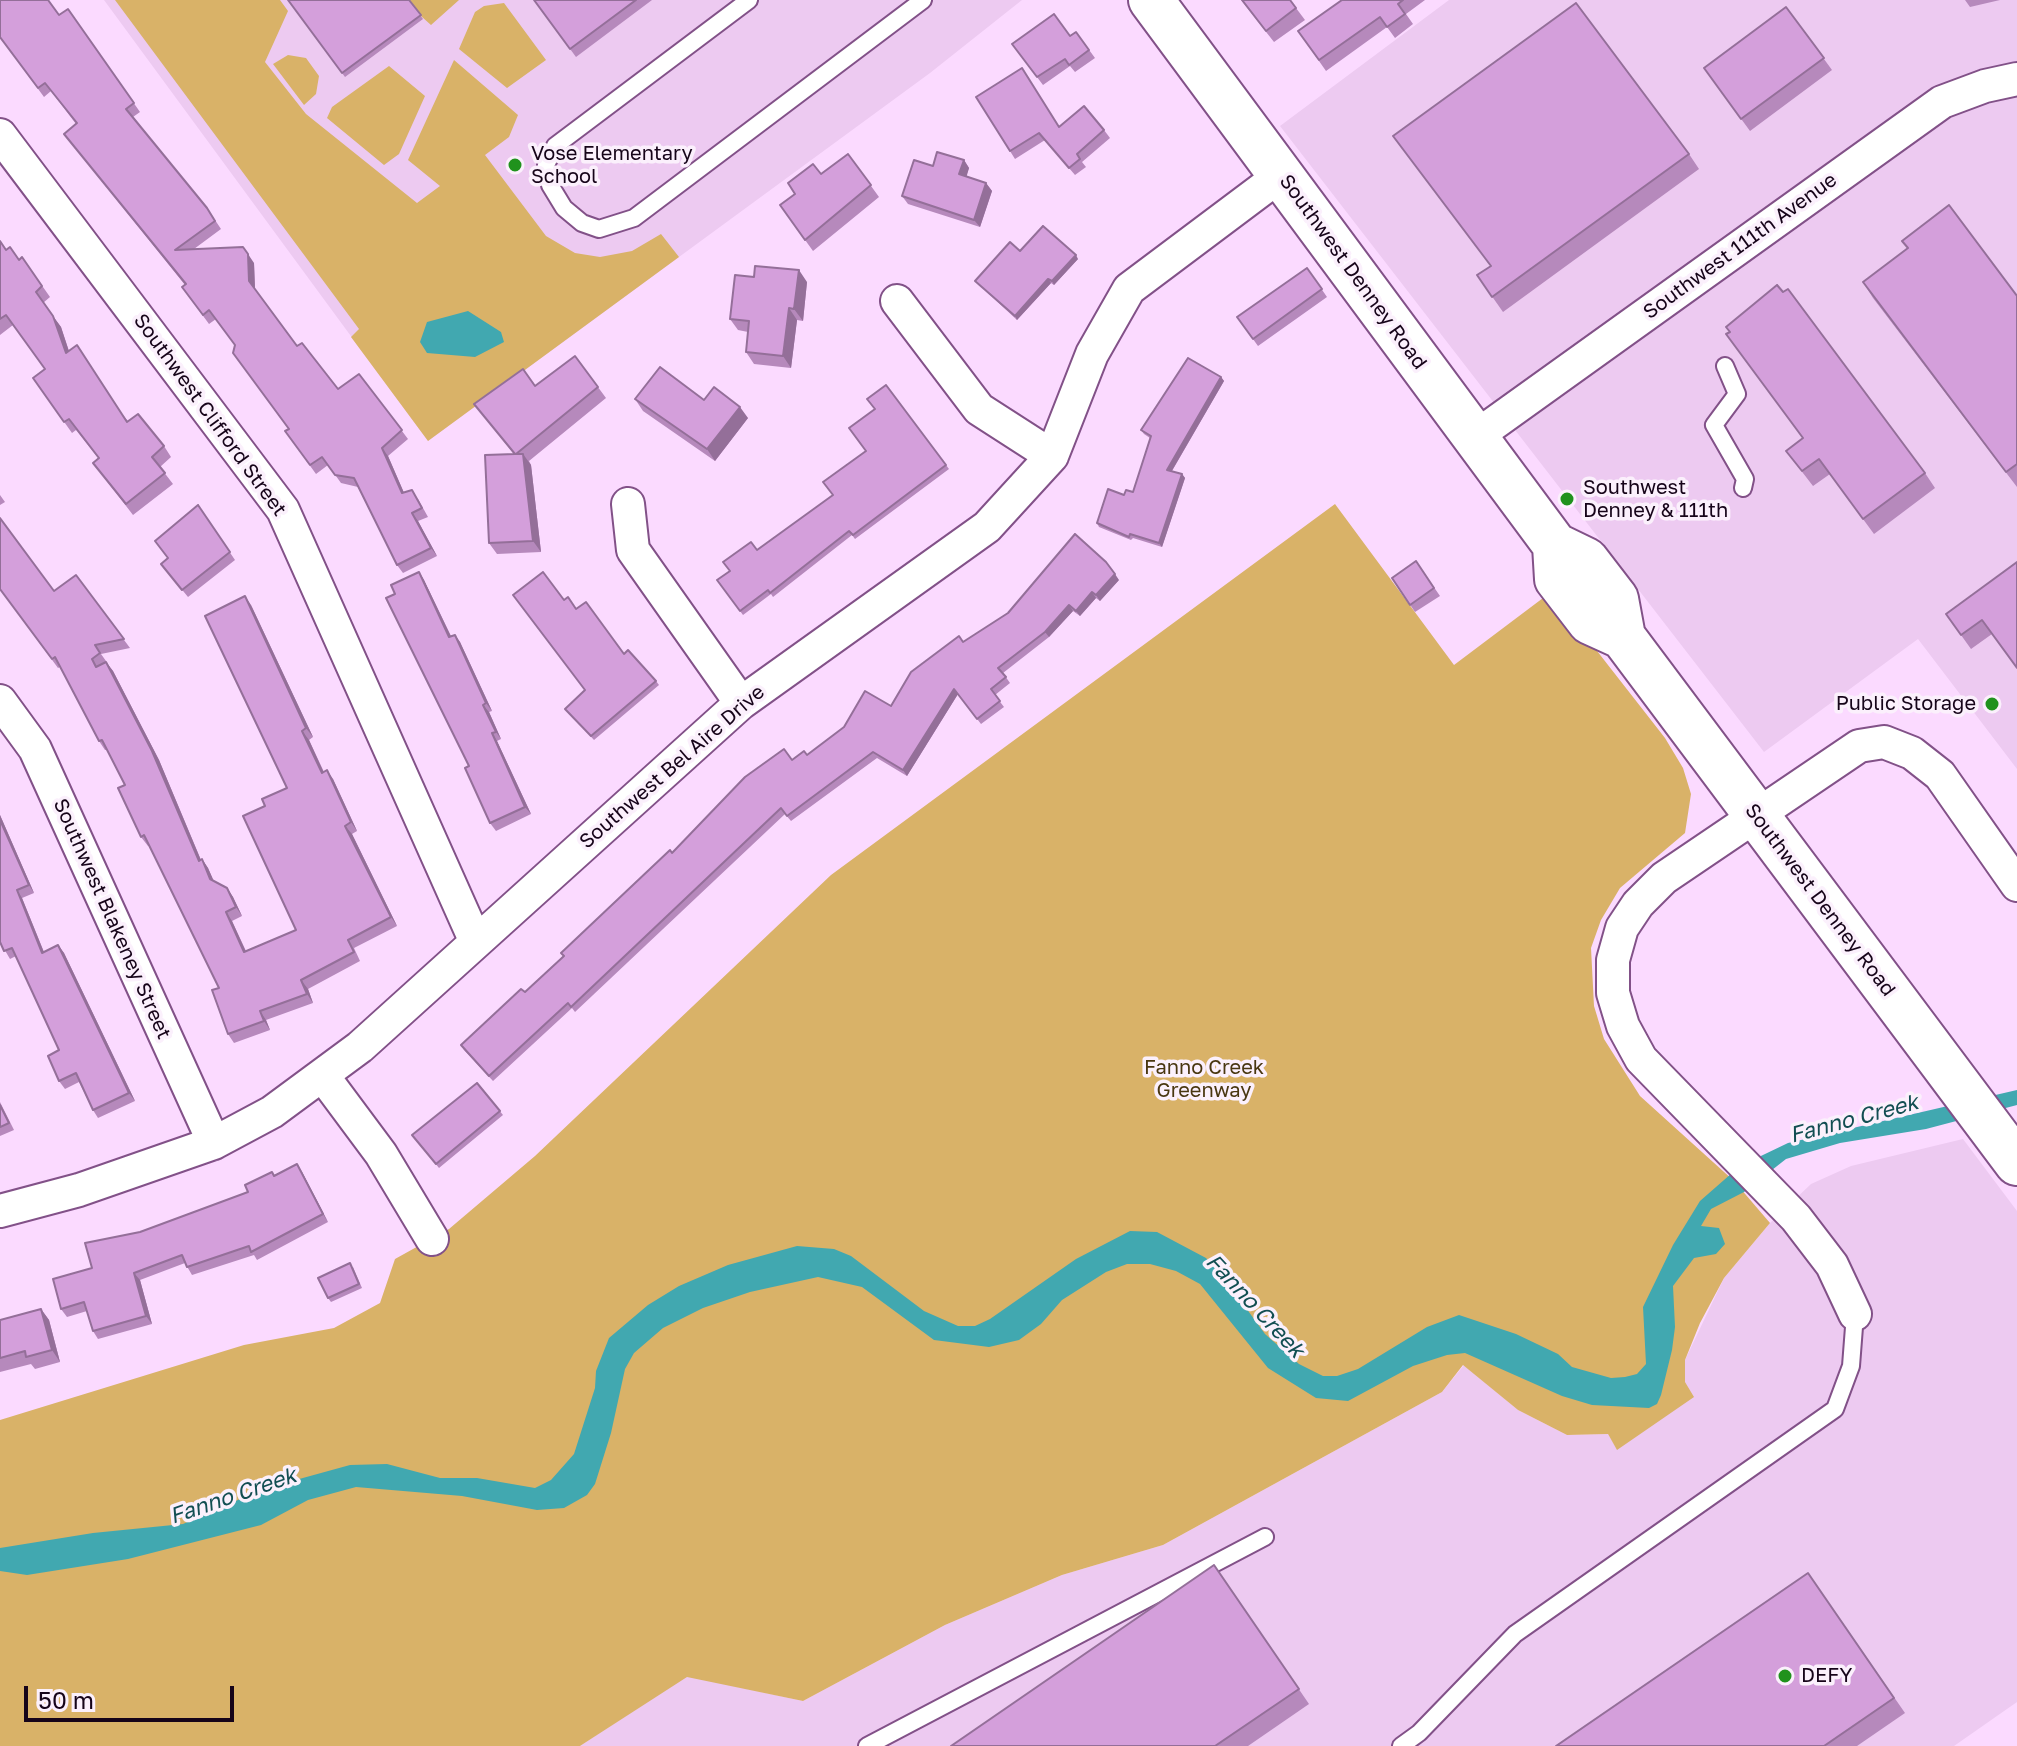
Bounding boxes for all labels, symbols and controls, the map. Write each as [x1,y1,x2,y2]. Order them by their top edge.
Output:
place label: Vose Elementary School [531,142,693,189]
marker: Vose Elementary School [506,156,524,174]
street label: Southwest 111th Avenue [1639,168,1841,324]
street label: Southwest Denney Road [1274,170,1432,374]
street label: Southwest Clifford Street [129,309,291,521]
place label: Southwest Denney & 111th [1583,476,1728,523]
marker: Southwest Denney & 111th [1558,490,1576,508]
street label: Southwest Bel Aire Drive [575,680,769,854]
place label: Public Storage [1836,692,1976,716]
marker: Public Storage [1983,695,2001,713]
street label: Southwest Blakeney Street [48,795,176,1043]
street label: Southwest Denney Road [1740,799,1900,1001]
park label: Fanno Creek Greenway [1144,1056,1264,1103]
water label: Fanno Creek [1787,1089,1921,1149]
water label: Fanno Creek [1200,1249,1310,1363]
water label: Fanno Creek [166,1462,300,1530]
place label: DEFY [1801,1664,1852,1688]
marker: DEFY [1776,1667,1794,1685]
scale bar [28,1670,238,1720]
text: 50 m [38,1685,94,1714]

